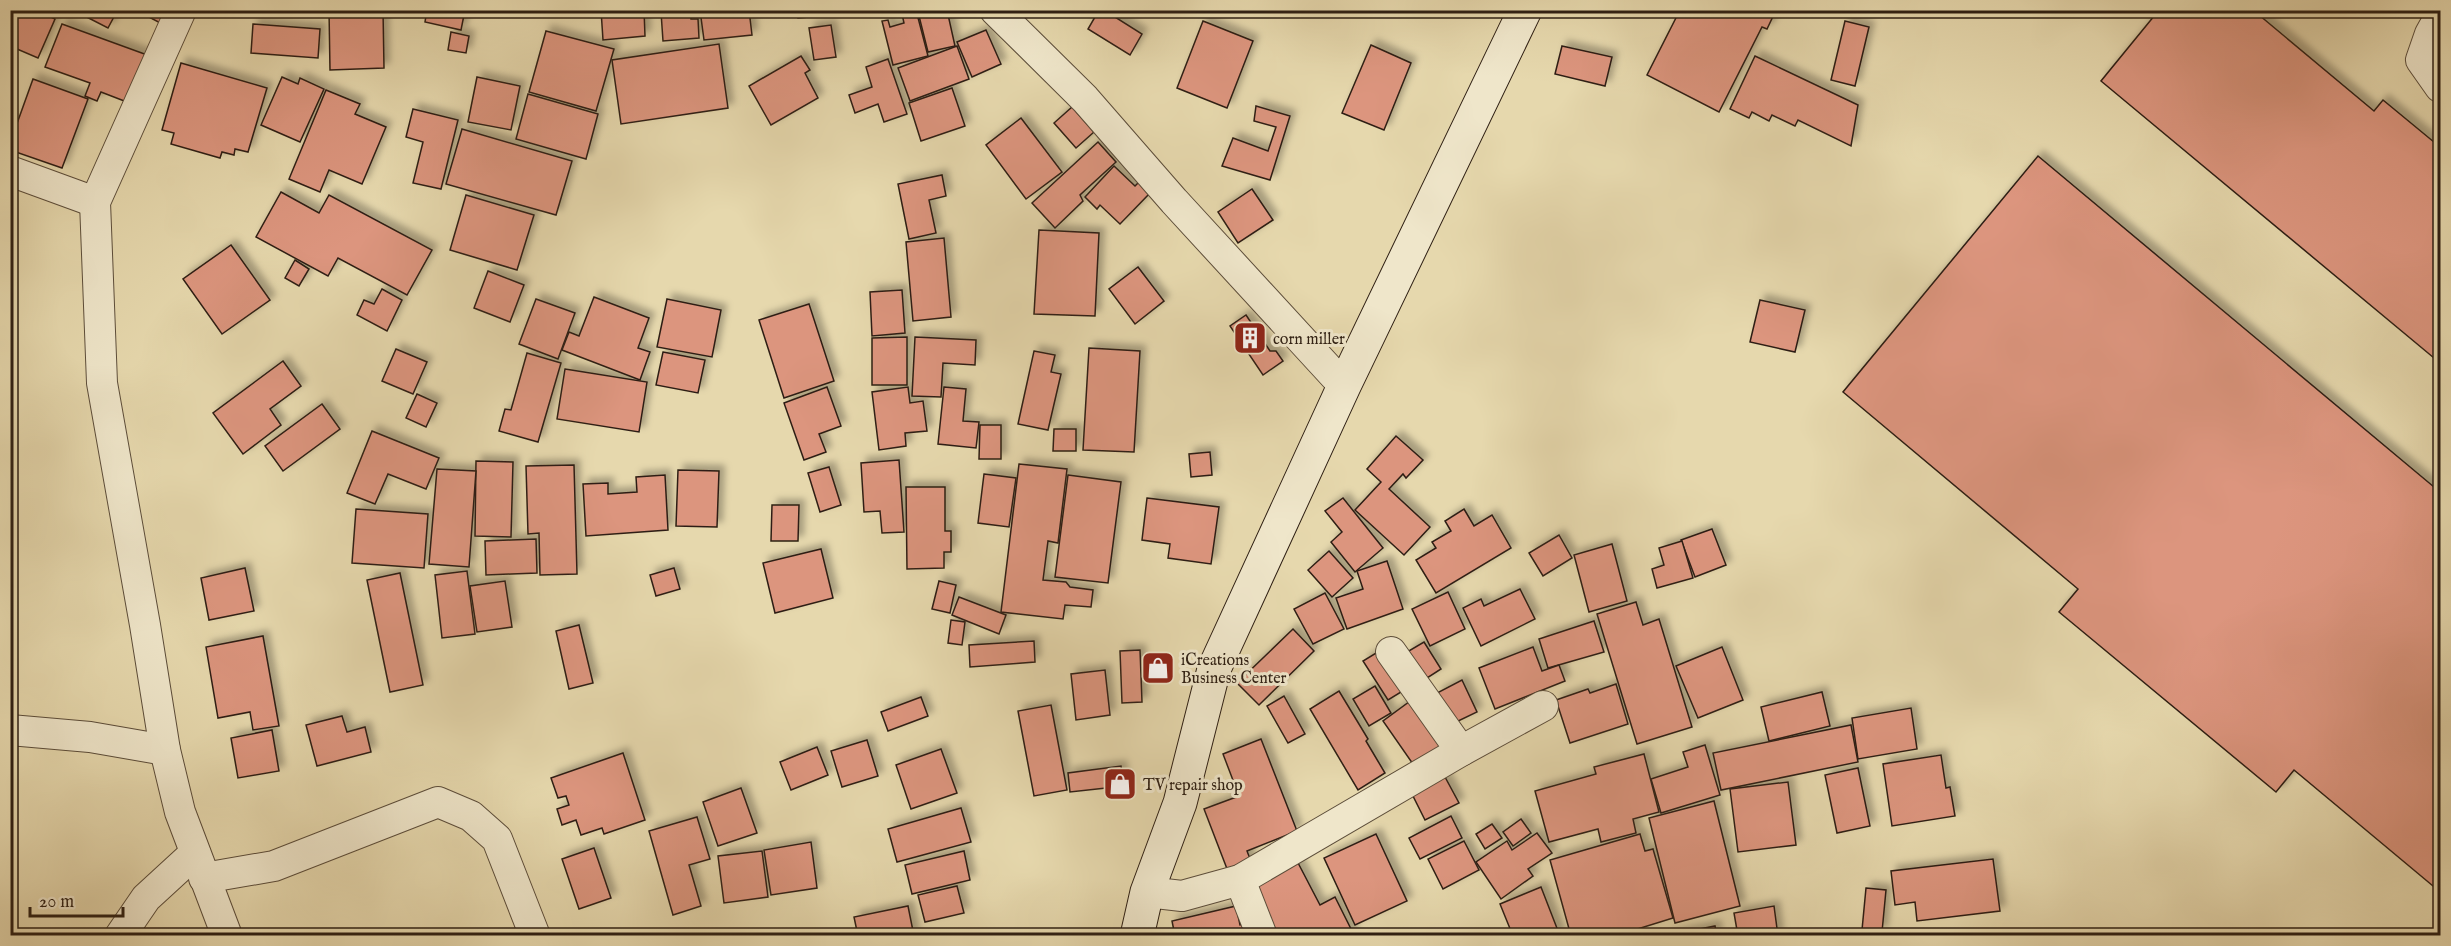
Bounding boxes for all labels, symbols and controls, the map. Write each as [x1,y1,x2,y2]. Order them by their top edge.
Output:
building icon: corn miller [1232,320,1268,356]
place label: corn miller [1273,330,1345,350]
shop icon: iCreations Business Center [1140,650,1176,686]
place label: iCreations Business Center [1181,651,1286,689]
shop icon: TV repair shop [1102,766,1138,802]
place label: TV repair shop [1143,776,1243,796]
scale bar [30,880,123,918]
text: 20 m [39,891,74,914]

